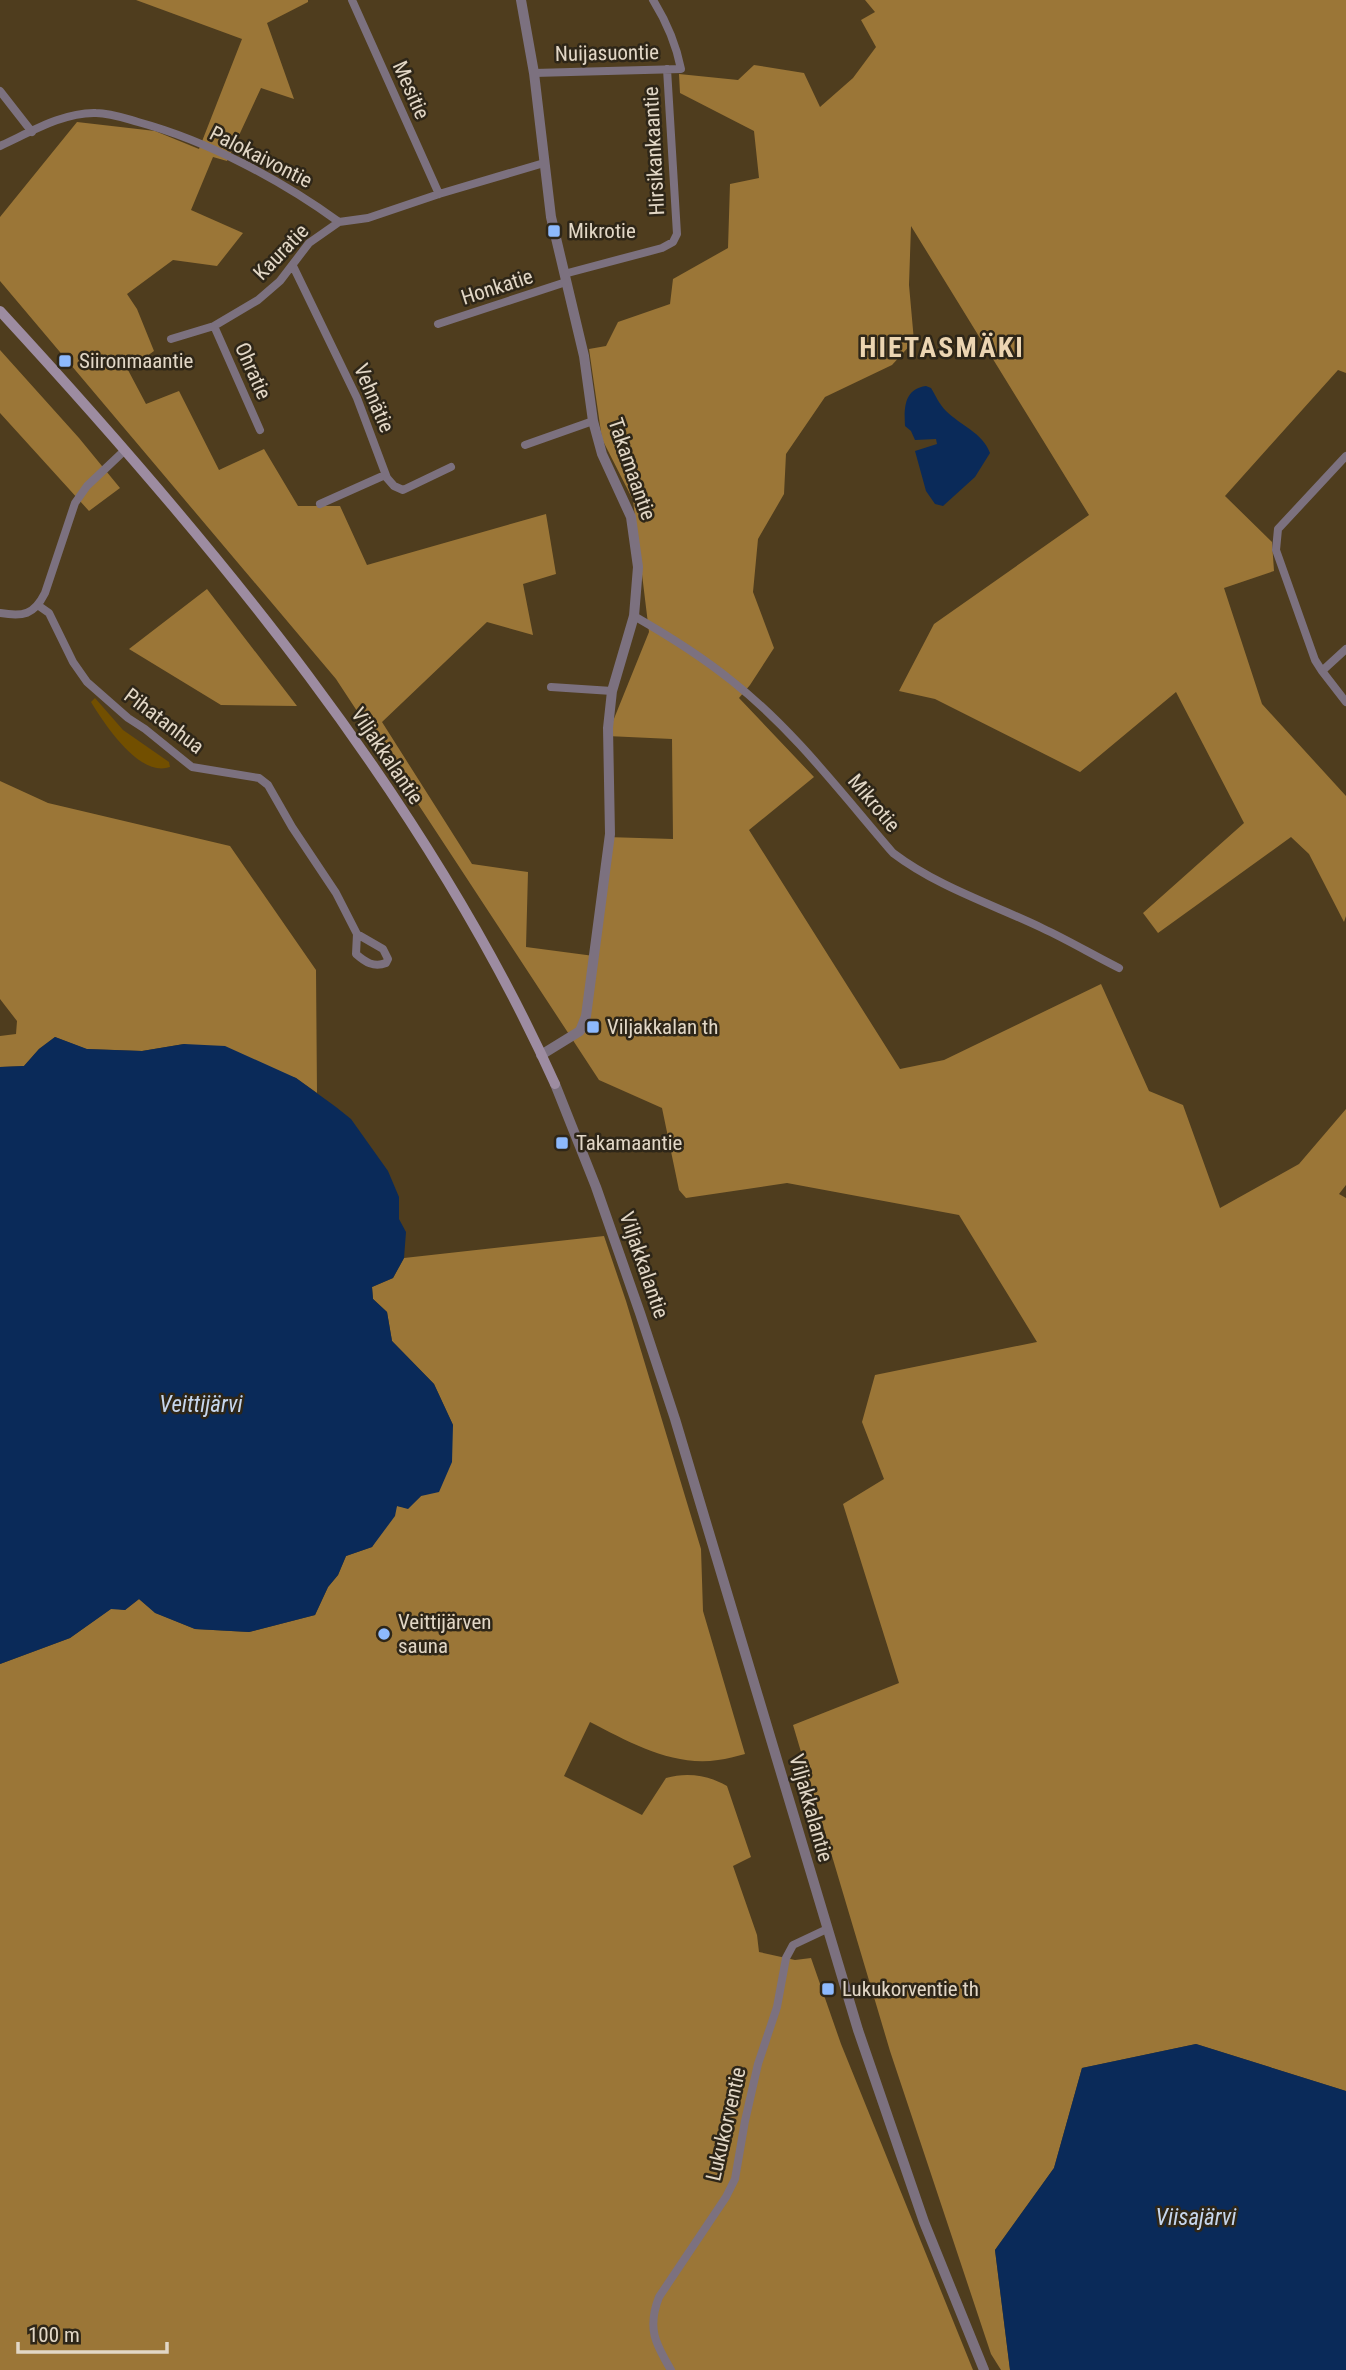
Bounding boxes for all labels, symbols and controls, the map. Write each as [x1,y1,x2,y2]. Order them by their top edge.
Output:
street label: Nuijasuontie [555,40,659,66]
street label: Mesitie [388,57,434,123]
street label: Hirsikankaantie [639,86,669,216]
street label: Palokaivontie [206,121,316,193]
street label: Kauratie [249,219,314,285]
place label: Mikrotie [568,219,636,243]
marker: Mikrotie [546,223,562,239]
street label: Honkatie [458,264,536,310]
district label: HIETASMÄKI [859,331,1025,364]
street label: Ohratie [230,339,276,403]
place label: Siironmaantie [79,349,194,373]
marker: Siironmaantie [57,353,73,369]
street label: Vehnätie [349,360,399,436]
street label: Takamaantie [603,415,661,523]
street label: Pihatanhua [119,683,209,759]
street label: Viljakkalantie [346,703,428,809]
street label: Mikrotie [843,769,905,837]
place label: Viljakkalan th [607,1015,718,1039]
marker: Viljakkalan th [585,1019,601,1035]
place label: Takamaantie [576,1131,682,1155]
marker: Takamaantie [554,1135,570,1151]
street label: Viljakkalantie [615,1209,673,1322]
water label: Veittijärvi [159,1391,244,1418]
place label: Veittijärven sauna [398,1610,491,1658]
marker: Veittijärven sauna [376,1626,392,1642]
street label: Viljakkalantie [784,1751,838,1865]
place label: Lukukorventie th [842,1977,979,2001]
marker: Lukukorventie th [820,1981,836,1997]
street label: Lukukorventie [701,2065,751,2183]
water label: Viisajärvi [1156,2204,1237,2231]
scale bar [18,2310,166,2354]
text: 100 m [28,2323,80,2347]

